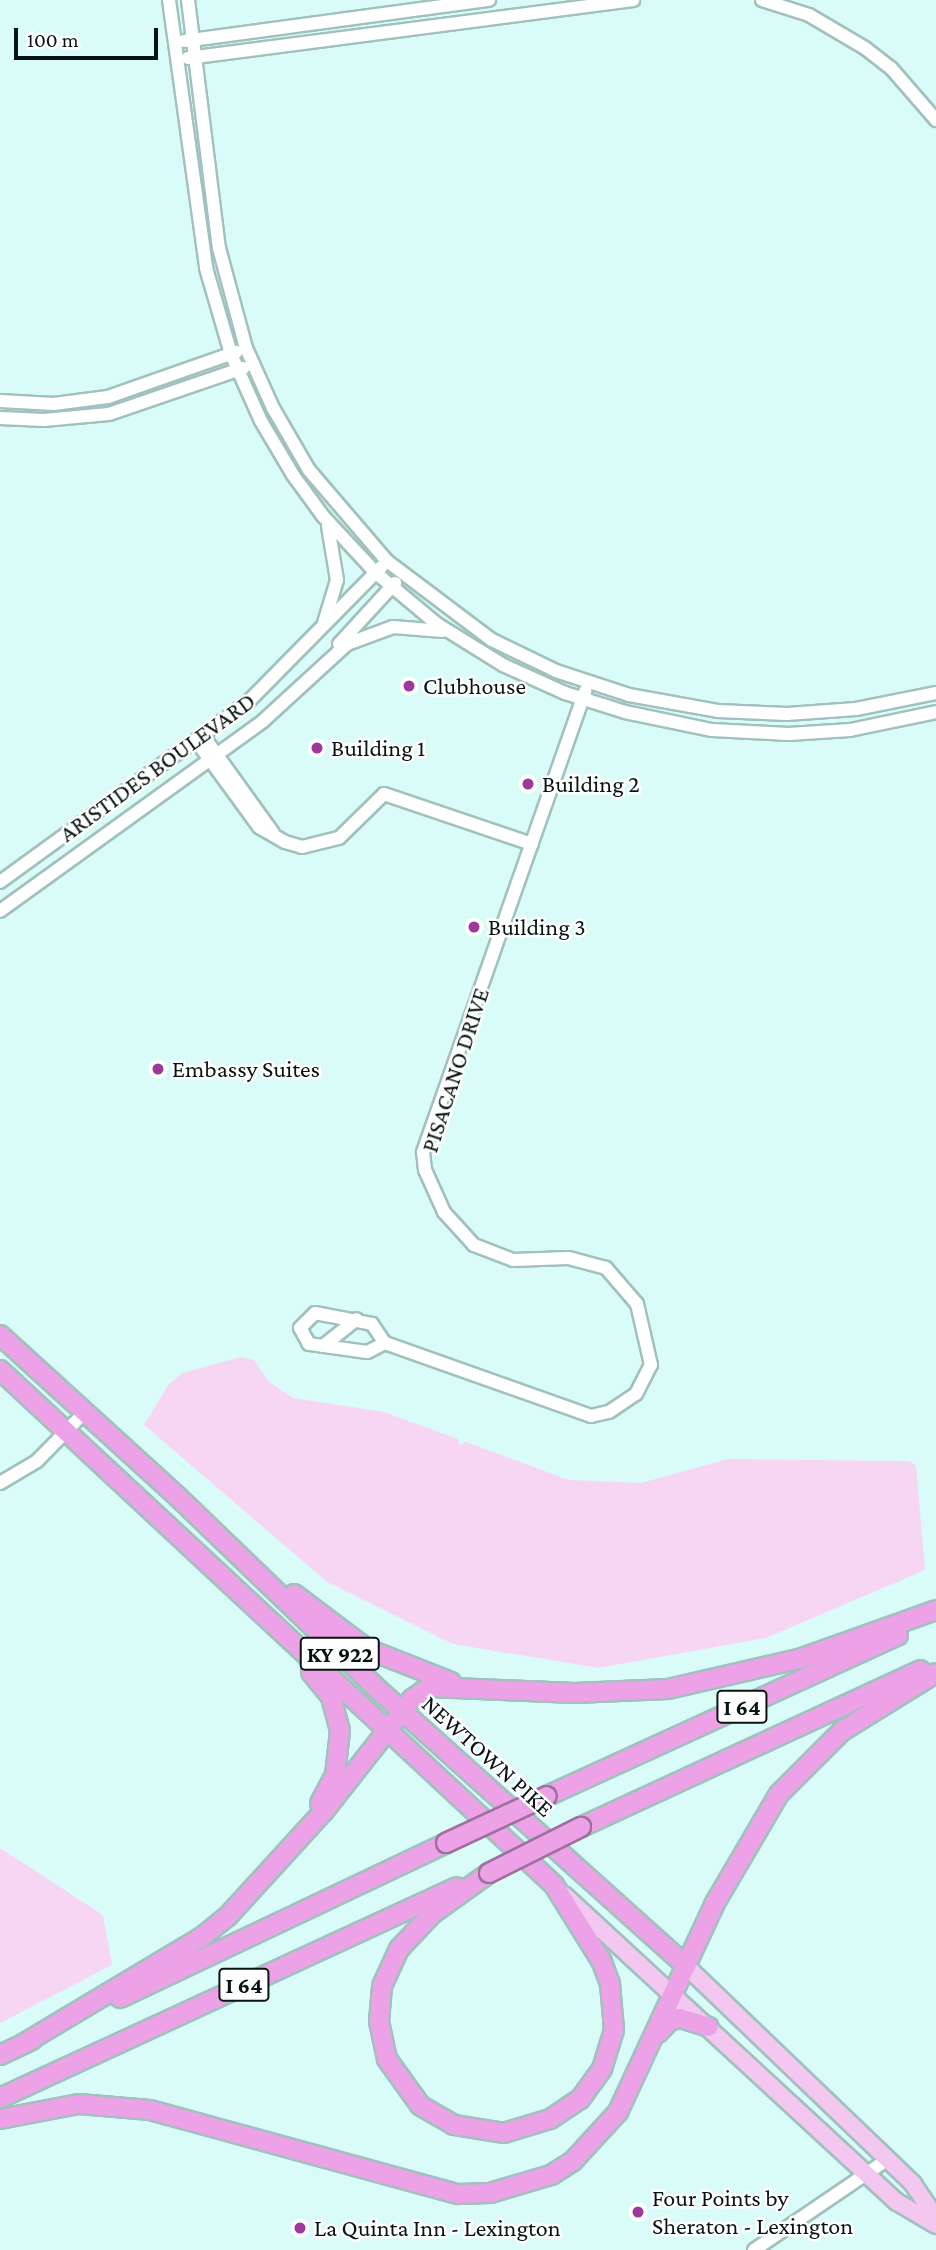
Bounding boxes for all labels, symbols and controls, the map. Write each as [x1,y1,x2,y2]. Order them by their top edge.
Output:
scale bar [18,14,161,58]
text: 100 m [27,28,79,52]
place label: Clubhouse [423,672,526,700]
marker: Clubhouse [401,678,417,694]
street label: ARISTIDES BOULEVARD [53,686,261,848]
place label: Building 1 [331,734,425,762]
marker: Building 1 [309,740,325,756]
place label: Building 2 [542,770,640,798]
marker: Building 2 [520,776,536,792]
place label: Building 3 [488,913,586,941]
marker: Building 3 [466,919,482,935]
street label: PISACANO DRIVE [415,984,495,1156]
place label: Embassy Suites [172,1055,320,1083]
marker: Embassy Suites [150,1061,166,1077]
road number: KY 922 [300,1634,380,1674]
road number: I 64 [716,1688,768,1726]
street label: NEWTOWN PIKE [416,1689,560,1823]
road number: I 64 [218,1966,270,2004]
place label: Four Points by Sheraton - Lexington [652,2184,853,2240]
marker: Four Points by Sheraton - Lexington [630,2204,646,2220]
place label: La Quinta Inn - Lexington [314,2214,561,2242]
marker: La Quinta Inn - Lexington [292,2220,308,2236]

